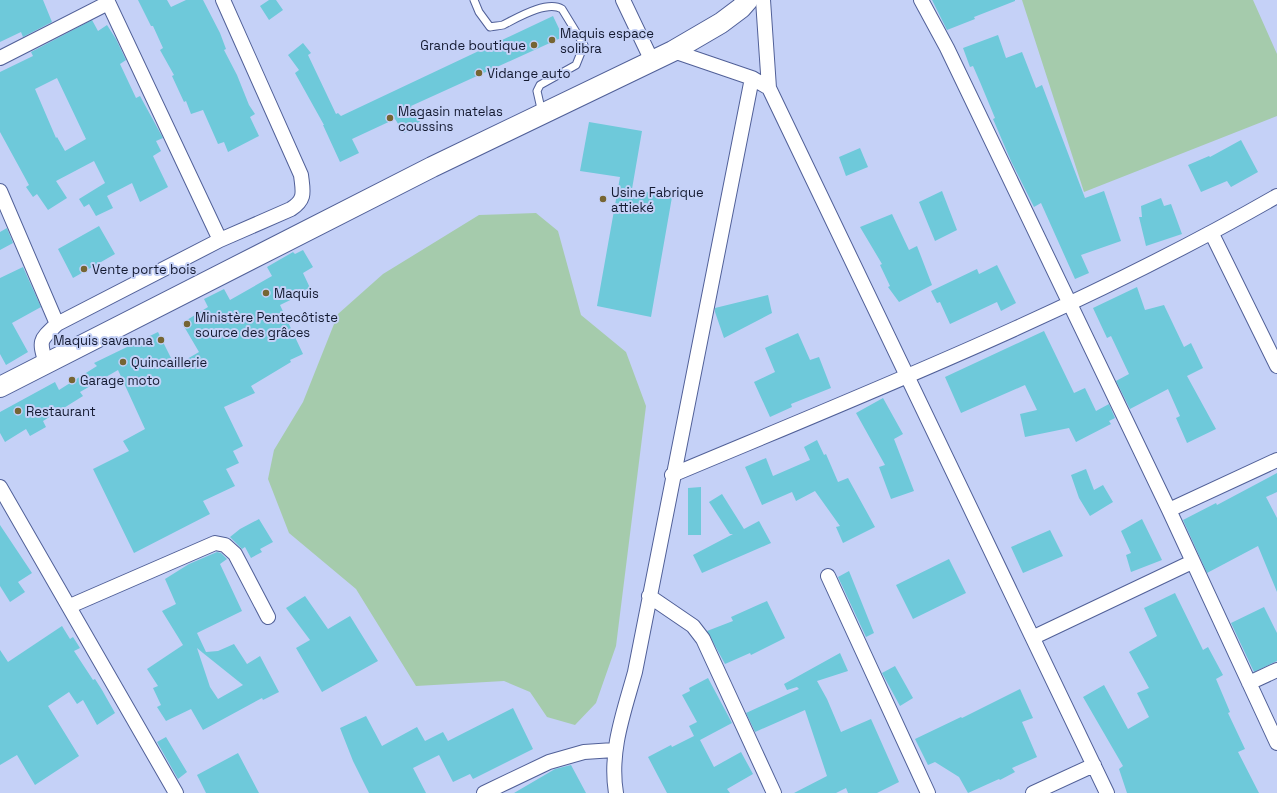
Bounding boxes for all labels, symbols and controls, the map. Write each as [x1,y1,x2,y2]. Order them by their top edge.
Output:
place label: Maquis espace solibra [560,25,654,57]
marker: Maquis espace solibra [547,35,557,45]
place label: Grande boutique [420,37,526,54]
marker: Grande boutique [529,40,539,50]
place label: Vidange auto [487,65,570,82]
marker: Vidange auto [474,68,484,78]
place label: Magasin matelas coussins [398,103,503,135]
marker: Magasin matelas coussins [385,113,395,123]
place label: Usine Fabrique attieké [611,184,704,216]
marker: Usine Fabrique attieké [598,194,608,204]
place label: Vente porte bois [92,261,197,278]
marker: Vente porte bois [79,264,89,274]
place label: Maquis [274,285,319,302]
marker: Maquis [261,288,271,298]
place label: Ministère Pentecôtiste source des grâces [195,309,338,341]
marker: Ministère Pentecôtiste source des grâces [182,319,192,329]
place label: Maquis savanna [53,332,154,349]
marker: Maquis savanna [156,335,166,345]
place label: Quincaillerie [131,354,207,371]
marker: Quincaillerie [118,357,128,367]
place label: Garage moto [80,372,160,389]
marker: Garage moto [67,375,77,385]
place label: Restaurant [26,403,96,420]
marker: Restaurant [13,406,23,416]

